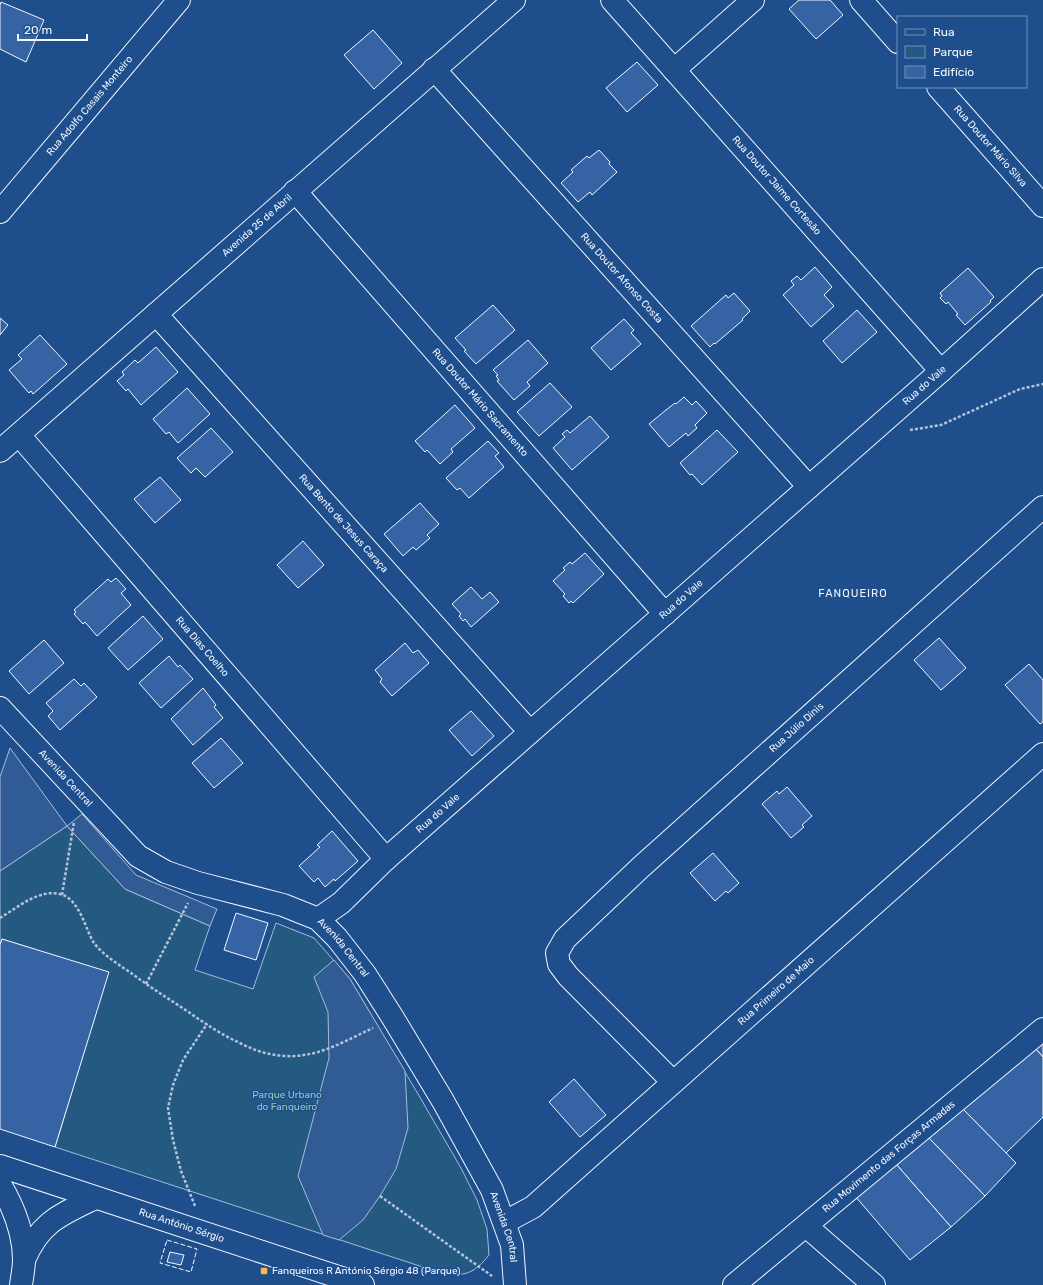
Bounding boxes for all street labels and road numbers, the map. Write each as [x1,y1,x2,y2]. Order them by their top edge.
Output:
street label: Rua Adolfo Casais Monteiro [44,53,135,158]
street label: Rua Doutor Mário Silva [951,103,1029,190]
street label: Rua Doutor Jaime Cortesão [729,134,824,238]
street label: Avenida 25 de Abril [220,192,295,259]
street label: Rua Doutor Afonso Costa [578,231,665,326]
street label: Rua Doutor Mário Sacramento [430,346,531,459]
street label: Rua do Vale [900,363,949,408]
street label: Rua Bento de Jesus Caraça [296,472,391,575]
street label: Rua do Vale [657,577,706,622]
street label: Rua Dias Coelho [173,614,232,679]
street label: Rua Júlio Dinis [767,700,826,755]
street label: Avenida Central [36,747,95,809]
street label: Rua do Vale [414,791,462,836]
street label: Avenida Central [315,916,371,979]
street label: Rua Primeiro de Maio [736,954,817,1028]
street label: Rua Movimento das Forças Armadas [820,1098,958,1215]
street label: Avenida Central [487,1190,519,1263]
street label: Rua António Sérgio [137,1206,226,1245]

